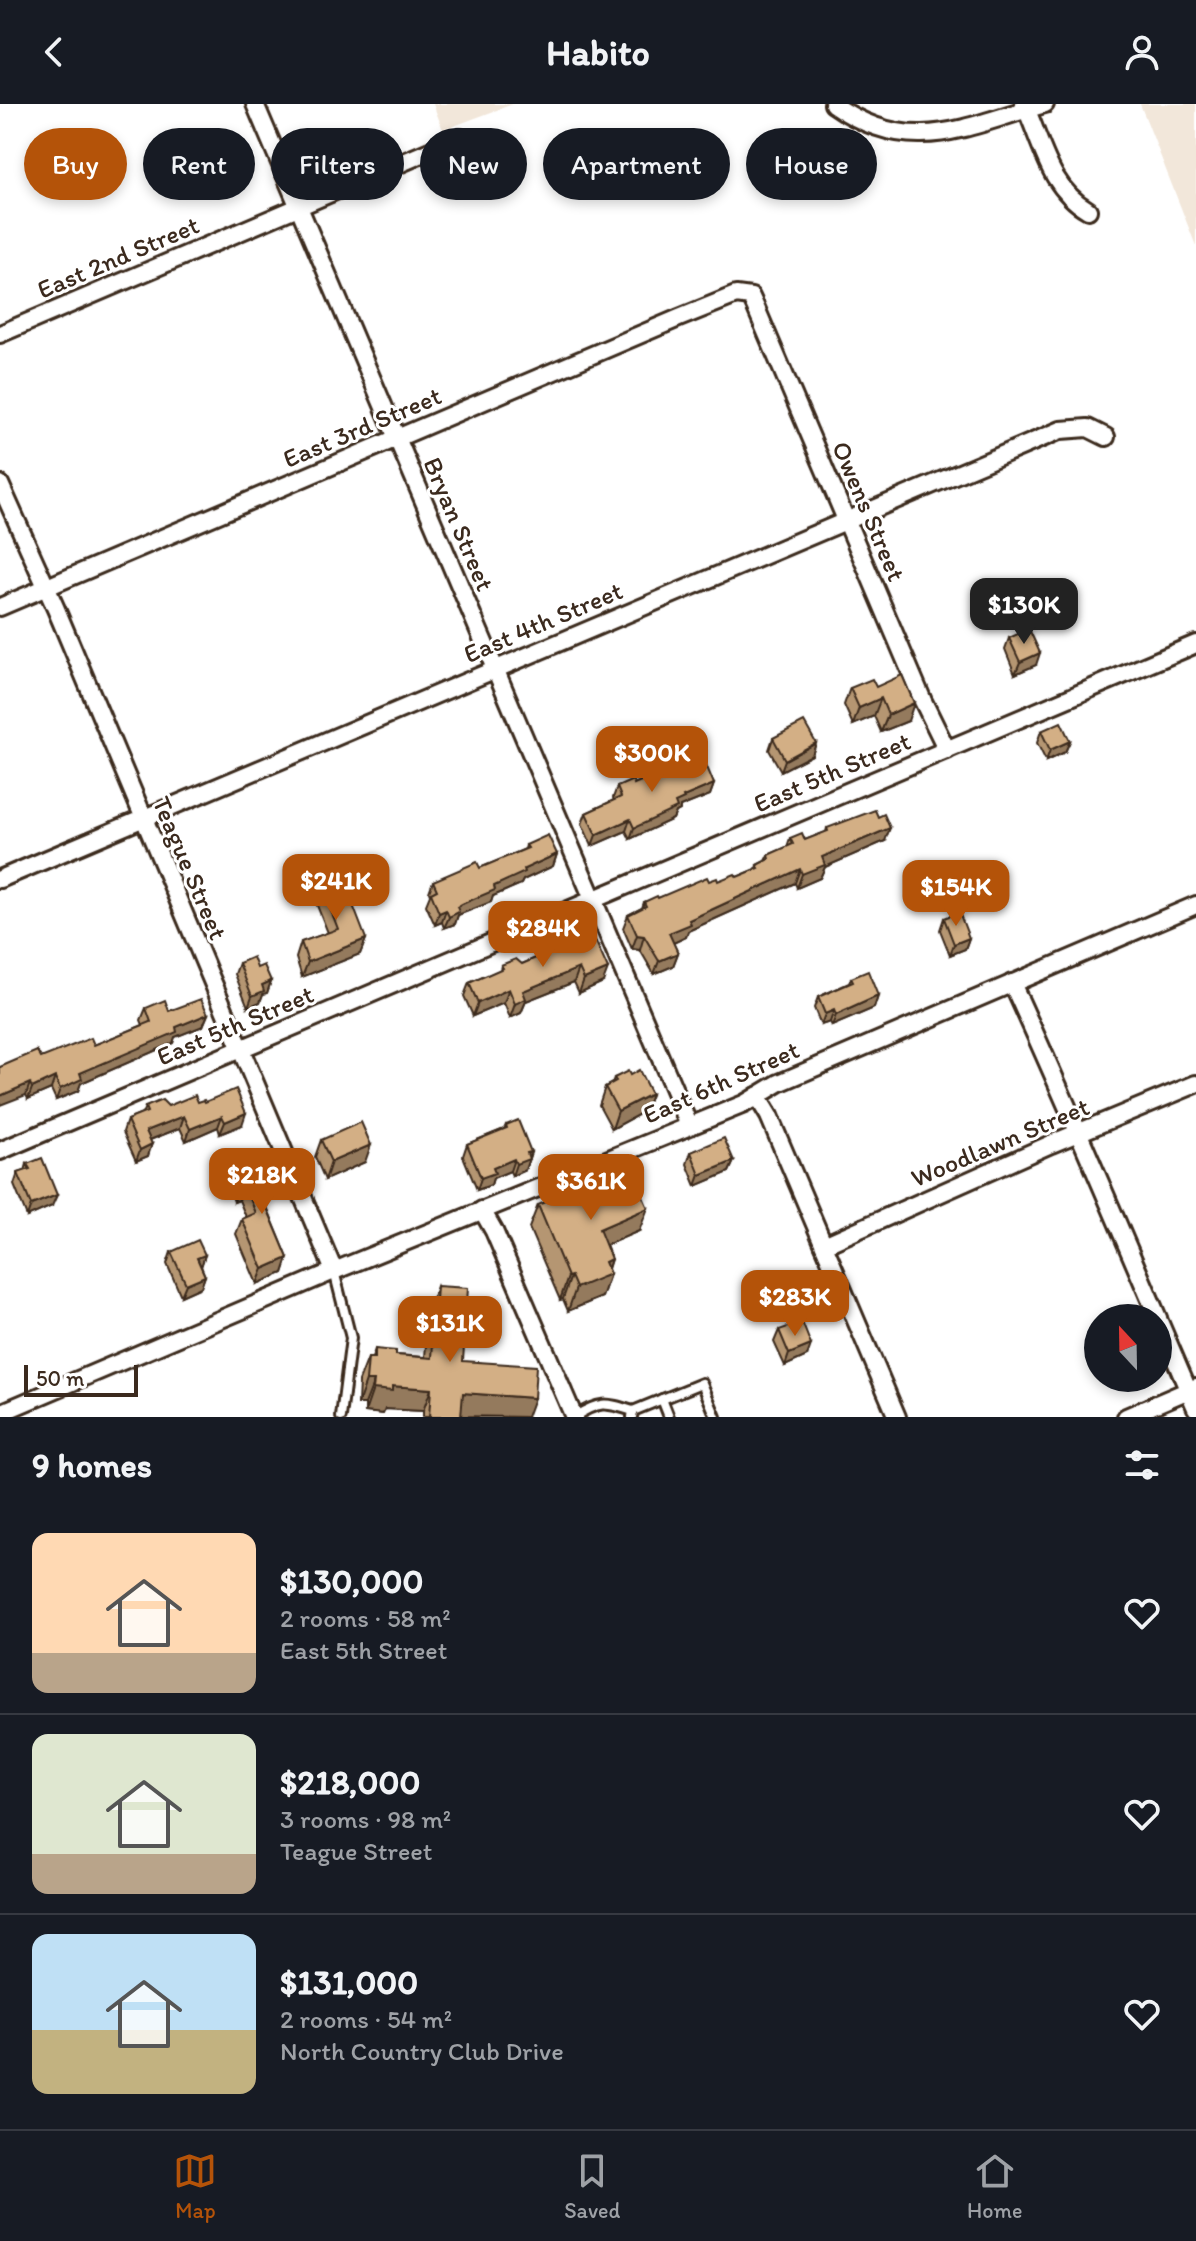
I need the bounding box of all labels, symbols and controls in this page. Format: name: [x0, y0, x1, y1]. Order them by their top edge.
icon: back: [32, 30, 76, 74]
icon: person: [1120, 30, 1164, 74]
text: Habito: [546, 31, 650, 74]
chip: Buy: [24, 128, 127, 200]
chip: Rent: [143, 128, 255, 200]
chip: Filters: [271, 128, 404, 200]
chip: New: [420, 128, 527, 200]
chip: Apartment: [543, 128, 730, 200]
chip: House: [746, 128, 877, 200]
street label: East 2nd Street: [32, 208, 204, 305]
street label: East 3rd Street: [278, 379, 446, 475]
street label: Owens Street: [825, 436, 913, 586]
street label: Bryan Street: [416, 452, 502, 596]
street label: East 4th Street: [459, 574, 627, 670]
pin: $130K: [968, 578, 1080, 646]
text: $130K: [988, 588, 1060, 620]
street label: East 5th Street: [749, 724, 916, 819]
pin: $300K: [596, 726, 708, 794]
text: $300K: [614, 736, 690, 768]
street label: Teague Street: [145, 792, 235, 945]
pin: $241K: [280, 854, 392, 922]
pin: $154K: [900, 860, 1012, 928]
text: $241K: [300, 864, 372, 896]
text: $154K: [920, 870, 992, 902]
pin: $284K: [487, 901, 599, 969]
text: $284K: [506, 911, 580, 943]
street label: East 5th Street: [152, 977, 319, 1072]
street label: East 6th Street: [638, 1033, 804, 1131]
street label: Woodlawn Street: [906, 1090, 1094, 1194]
pin: $218K: [206, 1148, 318, 1216]
pin: $361K: [535, 1154, 647, 1222]
text: $218K: [227, 1158, 297, 1190]
text: $361K: [556, 1164, 626, 1196]
pin: $283K: [739, 1270, 851, 1338]
text: $283K: [759, 1280, 831, 1312]
pin: $131K: [394, 1296, 506, 1364]
north arrow: [1084, 1304, 1172, 1392]
map controls: [1084, 1304, 1172, 1392]
text: $131K: [416, 1306, 484, 1338]
scale bar: [24, 1361, 138, 1397]
text: 50 m: [36, 1365, 85, 1392]
icon: filters: [1120, 1443, 1164, 1487]
text: 9 homes: [32, 1445, 152, 1486]
text: $130,000: [280, 1561, 423, 1602]
icon: home: [96, 1565, 192, 1661]
icon: heart: [1120, 1591, 1164, 1635]
text: 2 rooms · 58 m²: [280, 1602, 451, 1634]
text: East 5th Street: [280, 1634, 448, 1666]
text: $218,000: [280, 1762, 420, 1803]
icon: home: [96, 1766, 192, 1862]
icon: heart: [1120, 1792, 1164, 1836]
text: 3 rooms · 98 m²: [280, 1803, 451, 1835]
text: Teague Street: [280, 1835, 433, 1867]
text: $131,000: [280, 1962, 418, 2003]
icon: home: [96, 1966, 192, 2062]
icon: heart: [1120, 1992, 1164, 2036]
text: 2 rooms · 54 m²: [280, 2003, 452, 2035]
text: North Country Club Drive: [280, 2035, 564, 2067]
tab: Map: [173, 2149, 217, 2224]
tab: Saved: [564, 2149, 620, 2224]
tab: Home: [967, 2149, 1023, 2224]

